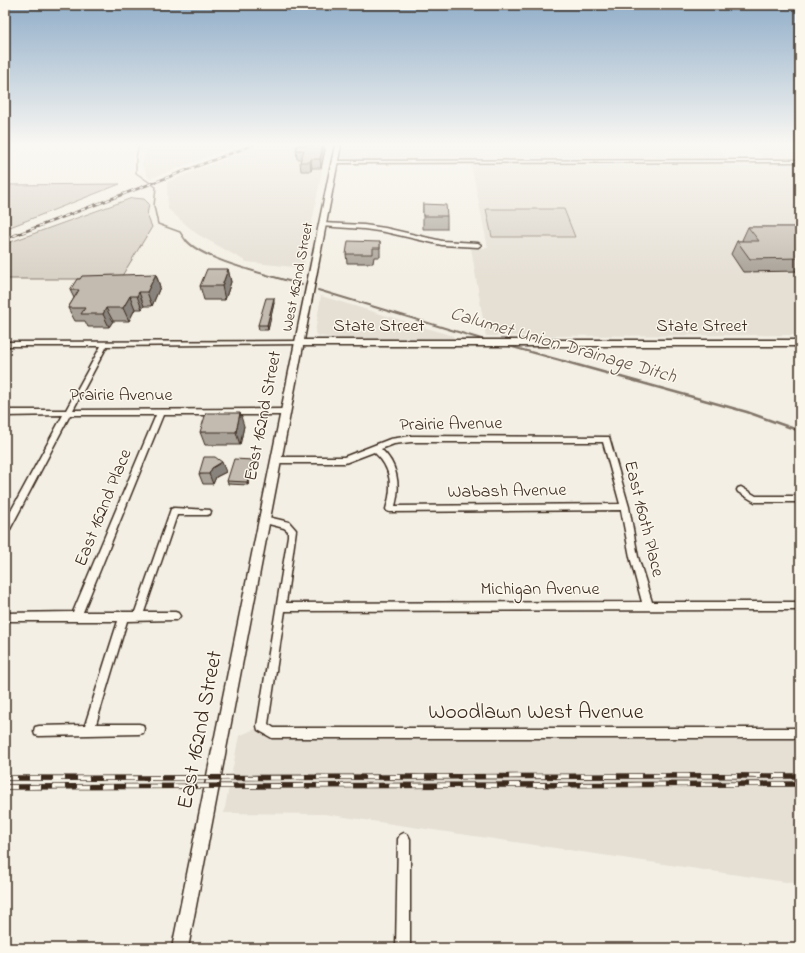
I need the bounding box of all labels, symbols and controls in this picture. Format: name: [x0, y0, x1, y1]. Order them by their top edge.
street label: West 162nd Street: [277, 220, 319, 334]
water label: Calumet Union Drainage Ditch: [447, 301, 680, 392]
street label: State Street: [333, 314, 425, 340]
street label: State Street: [656, 314, 748, 340]
street label: East 162nd Street: [239, 349, 289, 483]
street label: Prairie Avenue: [69, 383, 173, 409]
street label: Prairie Avenue: [399, 411, 504, 439]
street label: East 162nd Place: [69, 445, 140, 571]
street label: East 160th Place: [616, 458, 670, 581]
street label: Wabash Avenue: [447, 478, 568, 506]
street label: Michigan Avenue: [481, 577, 600, 604]
street label: East 162nd Street: [170, 647, 232, 812]
street label: Woodlawn West Avenue: [428, 697, 644, 729]

